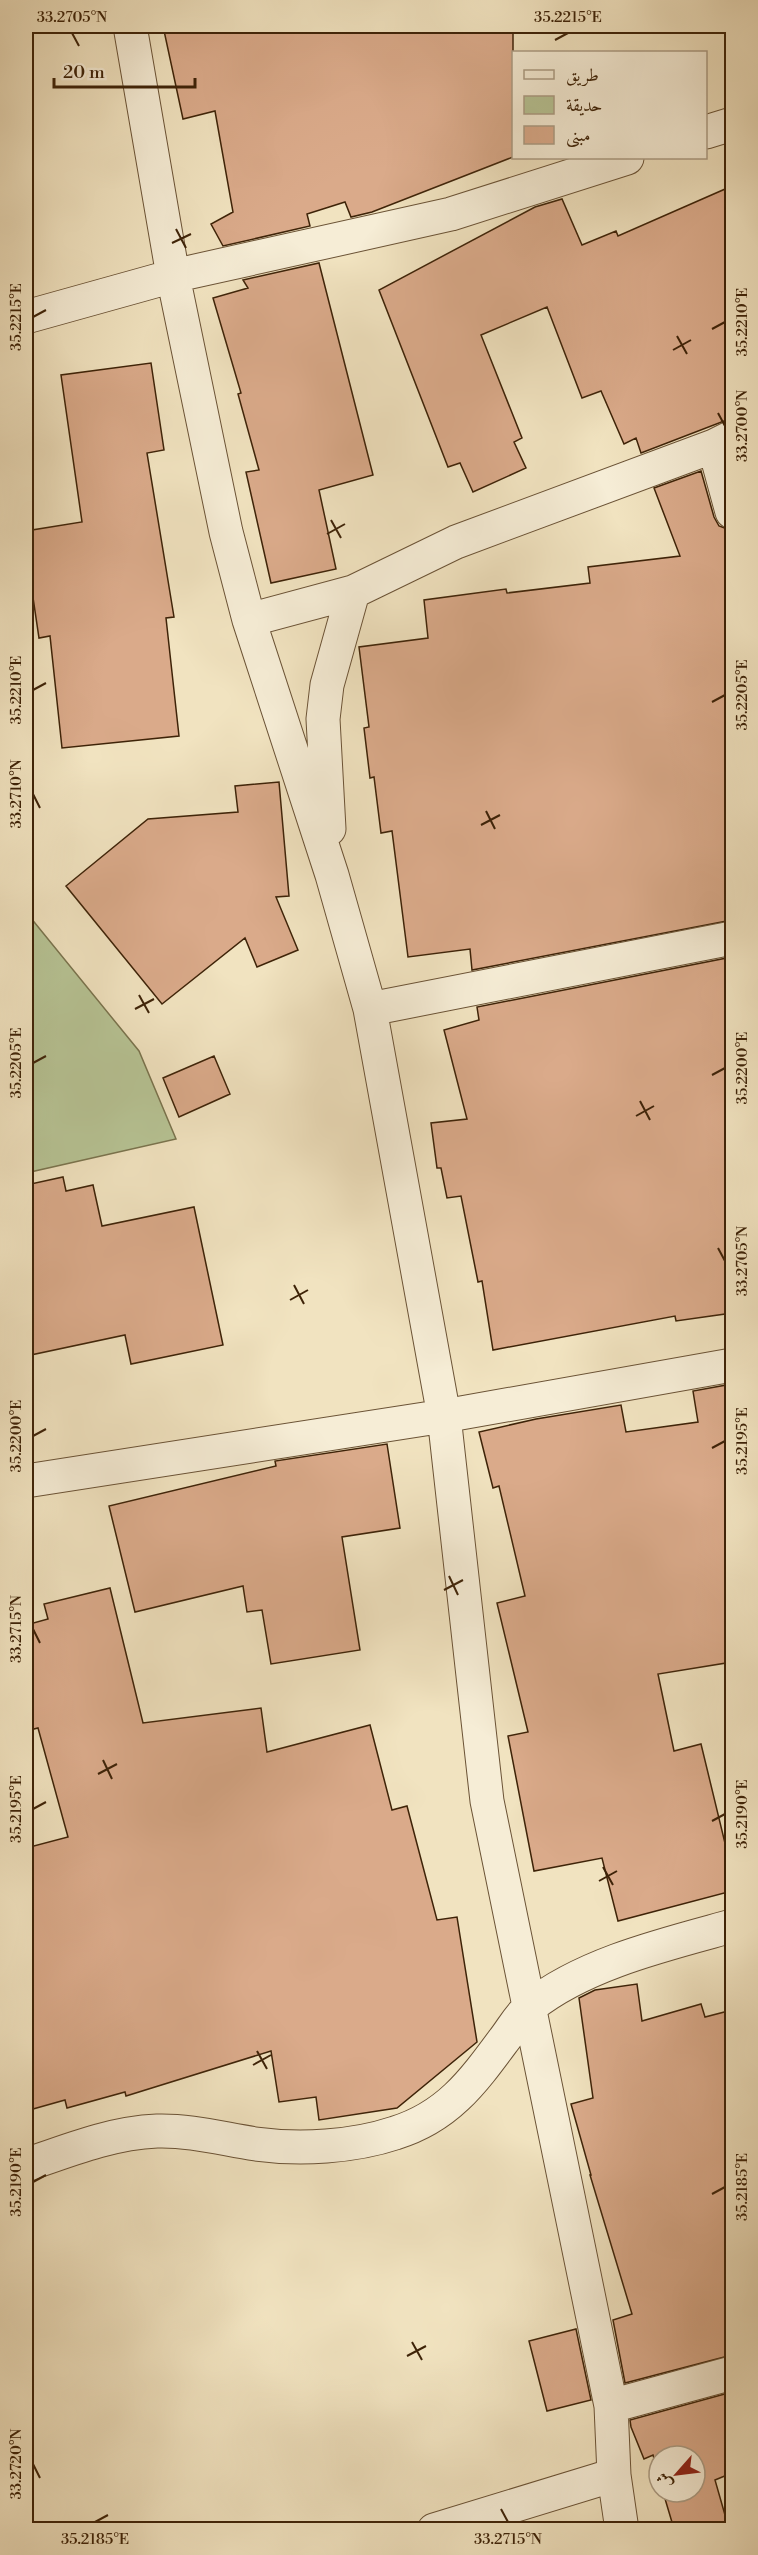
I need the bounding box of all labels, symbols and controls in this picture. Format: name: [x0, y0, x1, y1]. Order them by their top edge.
text: 33.2705°N: [37, 8, 107, 27]
text: 35.2215°E: [534, 8, 602, 27]
scale bar: [54, 51, 195, 89]
legend: [512, 51, 707, 159]
text: 20 m: [63, 61, 105, 84]
text: طريق: [566, 64, 599, 87]
text: حديقة: [566, 94, 602, 117]
text: مبنى: [566, 124, 591, 148]
text: 35.2215°E: [7, 283, 26, 351]
text: 35.2210°E: [733, 288, 752, 356]
text: 33.2700°N: [733, 390, 752, 462]
text: 35.2210°E: [7, 656, 26, 724]
text: 35.2205°E: [733, 659, 752, 731]
text: 33.2710°N: [7, 759, 26, 829]
text: 35.2205°E: [7, 1027, 26, 1099]
text: 35.2200°E: [733, 1032, 752, 1104]
text: 33.2705°N: [733, 1226, 752, 1296]
text: 35.2200°E: [7, 1400, 26, 1472]
text: 35.2195°E: [733, 1407, 752, 1475]
text: 33.2715°N: [7, 1595, 26, 1663]
text: 35.2195°E: [7, 1775, 26, 1843]
text: 35.2190°E: [733, 1779, 752, 1849]
text: 35.2190°E: [7, 2147, 26, 2217]
text: 35.2185°E: [733, 2153, 752, 2221]
text: 33.2720°N: [7, 2429, 26, 2499]
north arrow: [647, 2444, 707, 2504]
text: ش: [652, 2469, 677, 2492]
text: 35.2185°E: [61, 2530, 129, 2549]
text: 33.2715°N: [474, 2530, 542, 2549]

